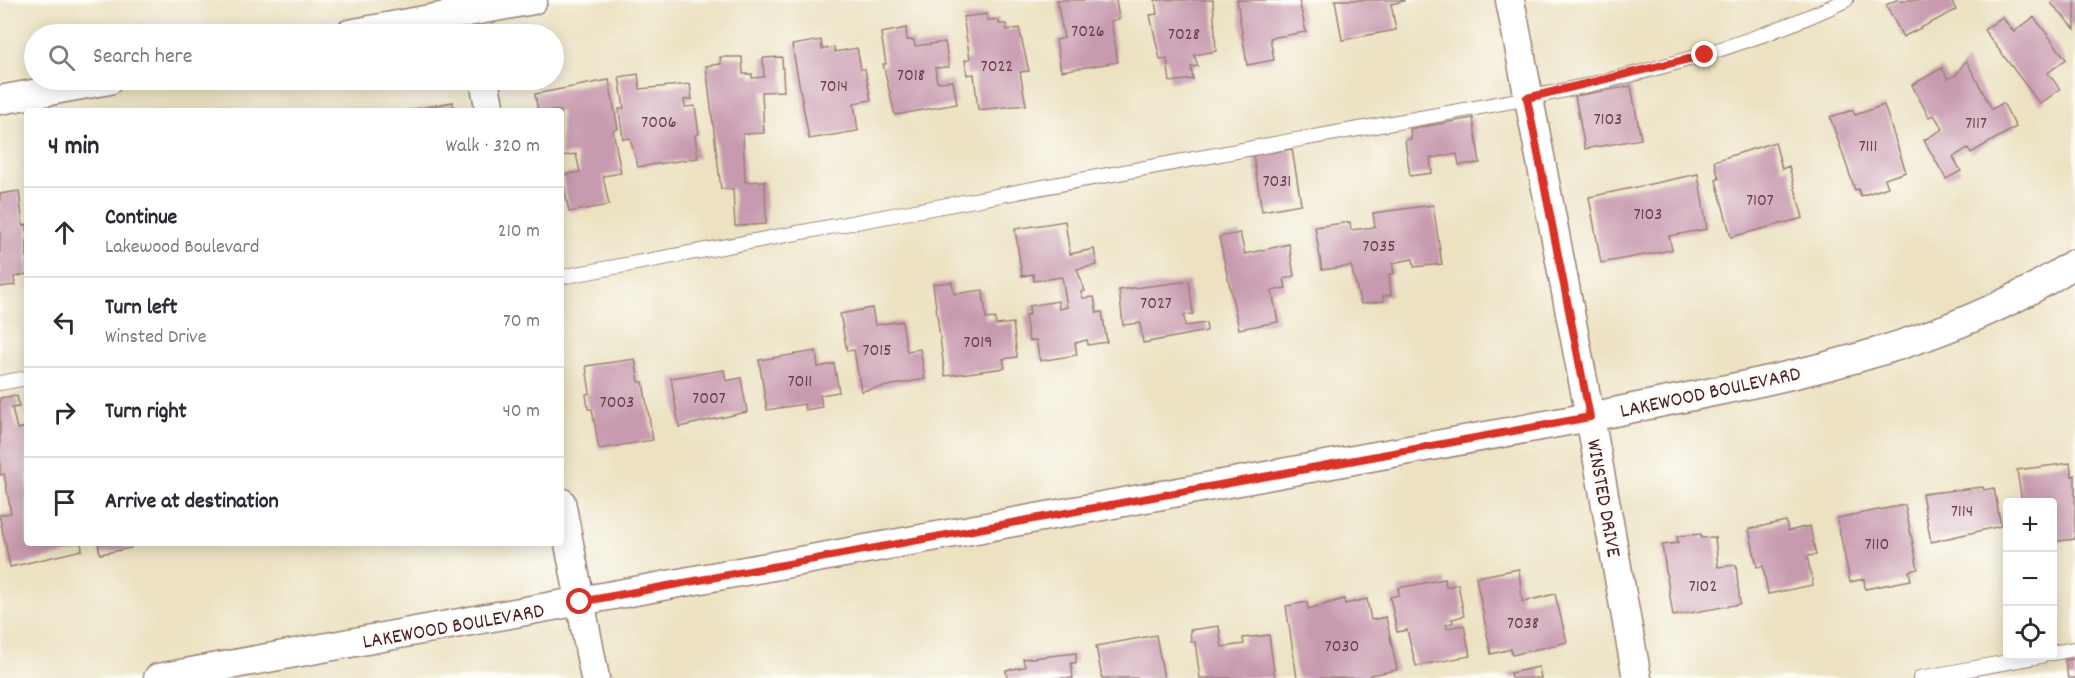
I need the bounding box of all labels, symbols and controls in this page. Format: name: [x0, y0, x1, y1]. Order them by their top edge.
house number: 7026: [1071, 20, 1105, 45]
house number: 7028: [1168, 23, 1200, 48]
search box: [24, 24, 564, 90]
icon: search: [45, 41, 78, 74]
route end: [1691, 41, 1717, 67]
text: Search here: [93, 42, 192, 73]
house number: 7022: [981, 55, 1013, 80]
house number: 7018: [897, 64, 925, 89]
house number: 7014: [820, 75, 848, 100]
house number: 7103: [1594, 108, 1622, 133]
house number: 7006: [641, 111, 677, 136]
house number: 7117: [1965, 112, 1987, 137]
text: 4 min: [48, 129, 99, 166]
text: Walk · 320 m: [446, 133, 540, 161]
house number: 7111: [1859, 135, 1877, 160]
house number: 7031: [1263, 170, 1291, 195]
house number: 7107: [1746, 189, 1774, 214]
text: Continue: [105, 203, 177, 234]
house number: 7103: [1634, 203, 1662, 228]
icon: ahead: [48, 216, 81, 249]
text: 210 m: [498, 218, 540, 246]
text: Lakewood Boulevard: [105, 234, 259, 262]
house number: 7035: [1362, 235, 1396, 260]
house number: 7027: [1140, 292, 1172, 317]
text: Turn left: [105, 293, 177, 324]
icon: left: [48, 306, 81, 339]
text: 70 m: [503, 308, 540, 336]
text: Winsted Drive: [105, 324, 206, 352]
house number: 7019: [964, 331, 992, 356]
house number: 7015: [863, 339, 891, 364]
street label: LAKEWOOD BOULEVARD: [1618, 360, 1804, 428]
house number: 7011: [788, 370, 812, 395]
house number: 7007: [692, 387, 726, 412]
house number: 7003: [600, 391, 634, 416]
icon: right: [48, 396, 81, 429]
text: Turn right: [105, 397, 187, 428]
text: 40 m: [502, 398, 540, 426]
street label: WINSTED DRIVE: [1577, 437, 1627, 560]
icon: arrive: [48, 486, 81, 519]
text: Arrive at destination: [105, 487, 279, 518]
map controls: [2003, 498, 2057, 660]
button: +: [2003, 498, 2057, 552]
house number: 7114: [1951, 500, 1973, 525]
house number: 7110: [1865, 533, 1889, 558]
button: −: [2003, 552, 2057, 606]
house number: 7102: [1689, 575, 1717, 600]
route start: [566, 588, 592, 614]
street label: LAKEWOOD BOULEVARD: [360, 597, 547, 659]
button: locate: [2003, 606, 2057, 660]
house number: 7038: [1507, 612, 1539, 637]
house number: 7030: [1325, 635, 1359, 660]

